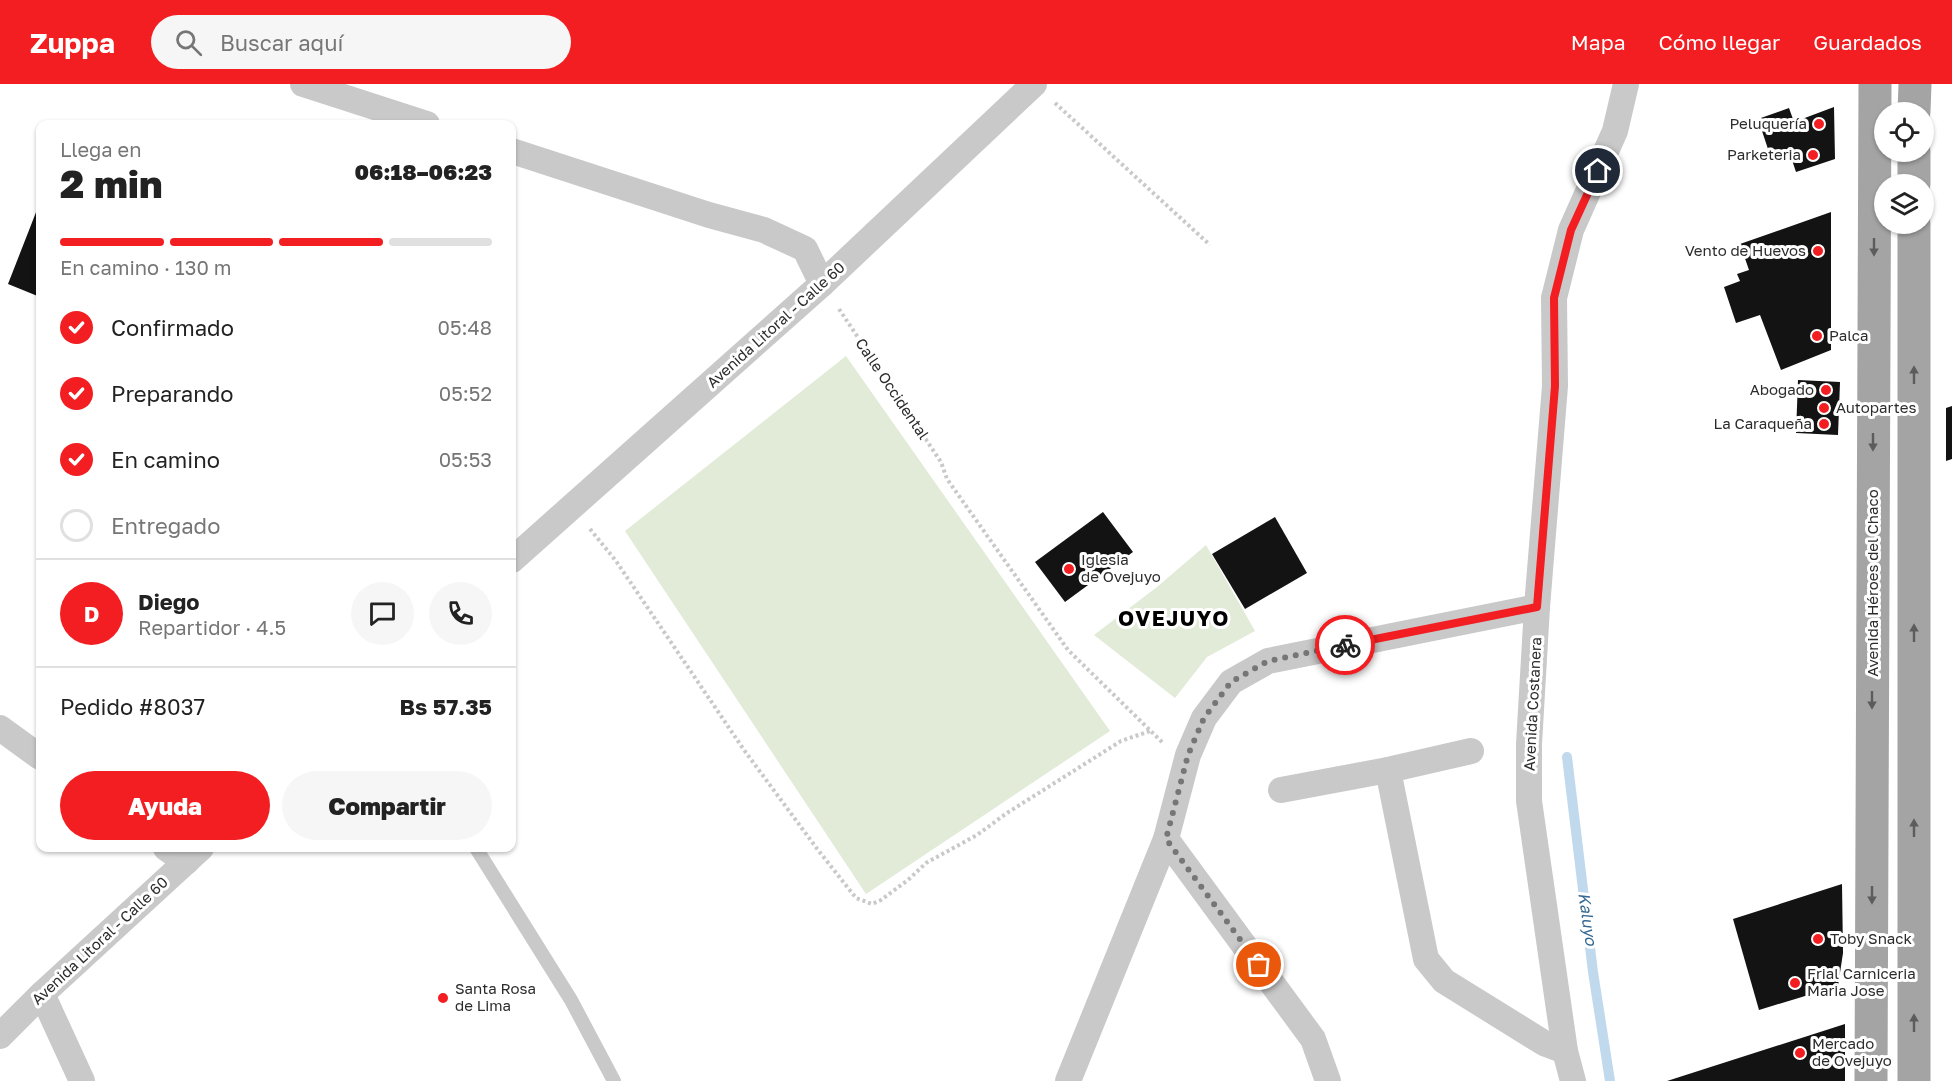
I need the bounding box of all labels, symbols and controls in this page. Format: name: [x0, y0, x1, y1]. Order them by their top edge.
search box: [151, 15, 571, 69]
text: Zuppa: [30, 26, 115, 59]
icon: search: [172, 26, 205, 59]
text: Buscar aquí: [220, 29, 343, 56]
text: Mapa: [1571, 29, 1626, 55]
text: Cómo llegar: [1659, 29, 1780, 55]
text: Guardados: [1813, 29, 1922, 55]
map controls: [1874, 102, 1934, 234]
button: locate: [1874, 102, 1934, 162]
place label: Peluquería: [1729, 114, 1807, 132]
marker: Peluquería: [1812, 117, 1826, 131]
text: Llega en: [60, 137, 142, 161]
pin: [1572, 145, 1623, 196]
place label: Parketeria: [1727, 145, 1801, 163]
marker: Parketeria: [1806, 148, 1820, 162]
icon: home: [1581, 154, 1614, 187]
text: 06:18–06:23: [355, 158, 492, 185]
text: 2 min: [60, 160, 163, 207]
button: layers: [1874, 174, 1934, 234]
one-way arrow: [1869, 238, 1879, 257]
place label: Vento de Huevos: [1685, 241, 1806, 259]
marker: Vento de Huevos: [1811, 244, 1825, 258]
text: En camino · 130 m: [60, 255, 232, 279]
street label: Avenida Litoral - Calle 60: [703, 258, 848, 391]
icon: check: [60, 311, 93, 344]
text: Confirmado: [111, 314, 234, 341]
text: 05:48: [438, 315, 492, 339]
place label: Palca: [1829, 326, 1868, 344]
marker: Palca: [1810, 329, 1824, 343]
street label: Calle Occidental: [852, 334, 933, 443]
one-way arrow: [1909, 365, 1919, 384]
icon: check: [60, 377, 93, 410]
text: Preparando: [111, 380, 234, 407]
place label: Abogado: [1750, 380, 1814, 398]
text: 05:52: [439, 381, 492, 405]
marker: Abogado: [1819, 383, 1833, 397]
place label: Autopartes: [1836, 398, 1916, 416]
marker: Autopartes: [1817, 401, 1831, 415]
place label: La Caraqueña: [1714, 414, 1812, 432]
marker: La Caraqueña: [1817, 417, 1831, 431]
one-way arrow: [1868, 433, 1878, 452]
icon: check: [60, 443, 93, 476]
text: En camino: [111, 446, 220, 473]
text: 05:53: [439, 447, 492, 471]
street label: Avenida Héroes del Chaco: [1863, 489, 1881, 677]
text: Entregado: [111, 512, 220, 539]
place label: Iglesia de Ovejuyo: [1081, 550, 1161, 585]
marker: Iglesia de Ovejuyo: [1062, 562, 1076, 576]
button: chat: [351, 582, 414, 645]
button: phone: [429, 582, 492, 645]
text: Diego: [138, 588, 199, 615]
text: D: [84, 600, 99, 627]
district label: OVEJUYO: [1118, 605, 1230, 631]
text: Repartidor · 4.5: [138, 615, 286, 639]
courier: [1315, 615, 1375, 675]
one-way arrow: [1909, 623, 1919, 642]
icon: bike: [1329, 629, 1362, 662]
street label: Avenida Costanera: [1519, 636, 1545, 772]
one-way arrow: [1868, 691, 1877, 710]
text: Pedido #8037: [60, 693, 205, 720]
text: Bs 57.35: [399, 693, 492, 720]
button: Ayuda: [60, 771, 270, 840]
button: Compartir: [282, 771, 492, 840]
one-way arrow: [1909, 818, 1919, 837]
street label: Avenida Litoral - Calle 60: [28, 873, 171, 1008]
one-way arrow: [1867, 886, 1877, 905]
water label: Kaluyo: [1574, 891, 1602, 948]
place label: Toby Snack: [1830, 929, 1913, 947]
marker: Toby Snack: [1811, 932, 1825, 946]
pin: [1233, 939, 1284, 990]
icon: bag: [1242, 948, 1275, 981]
place label: Frial Carniceria Maria Jose: [1807, 964, 1916, 999]
marker: Frial Carniceria Maria Jose: [1788, 976, 1802, 990]
place label: Santa Rosa de Lima: [455, 979, 536, 1014]
marker: Santa Rosa de Lima: [436, 991, 450, 1005]
one-way arrow: [1909, 1013, 1919, 1032]
place label: Mercado de Ovejuyo: [1812, 1034, 1892, 1069]
marker: Mercado de Ovejuyo: [1793, 1046, 1807, 1060]

